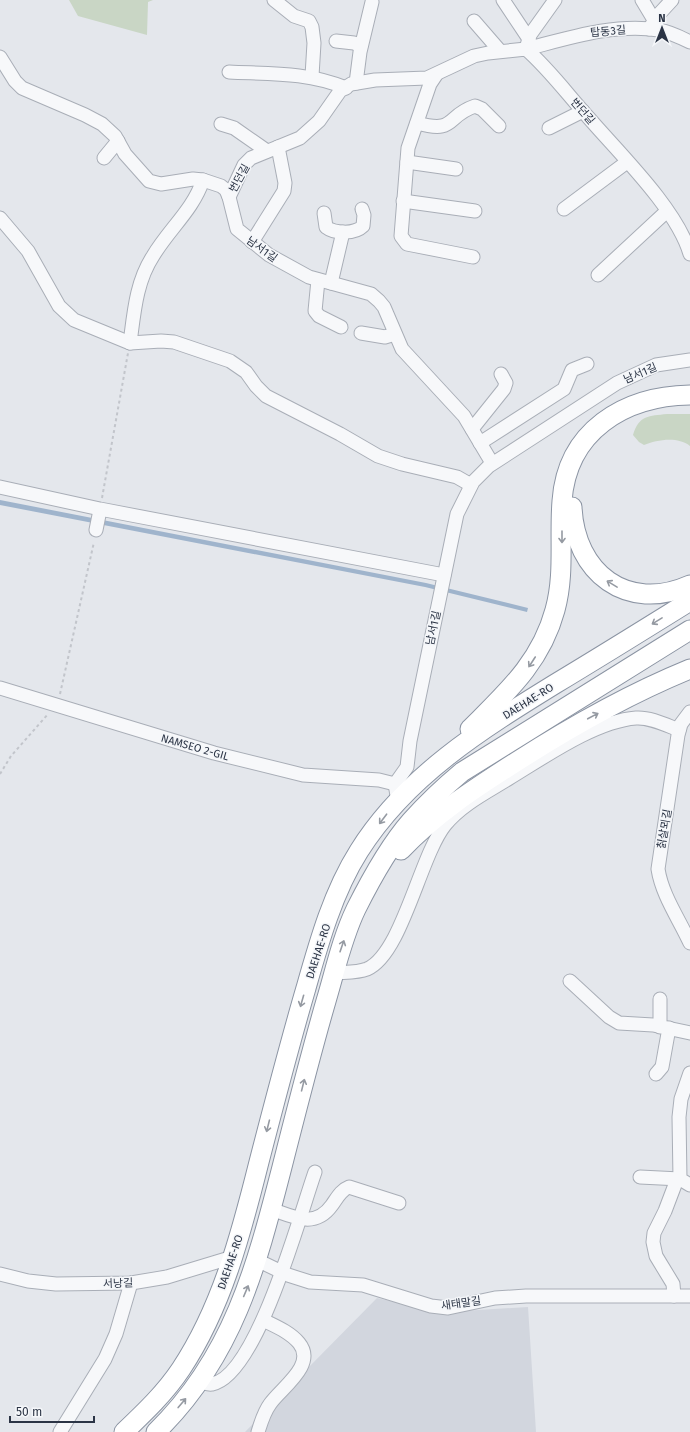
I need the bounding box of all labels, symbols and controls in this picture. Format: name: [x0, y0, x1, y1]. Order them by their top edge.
north arrow: [642, 8, 682, 48]
text: N: [658, 12, 666, 25]
street label: 탑동3길: [590, 23, 626, 40]
street label: 번던길: [568, 96, 597, 127]
street label: 번던길: [226, 162, 252, 195]
street label: 남서1길: [244, 234, 280, 265]
street label: 남서1길: [621, 361, 659, 386]
one-way arrow: [558, 530, 566, 543]
one-way arrow: [606, 580, 618, 588]
street label: 남서1길: [423, 610, 443, 647]
one-way arrow: [651, 618, 663, 626]
one-way arrow: [528, 656, 536, 667]
street label: DAEHAE-RO: [501, 681, 556, 722]
one-way arrow: [587, 711, 599, 719]
street label: NAMSEO 2-GIL: [159, 732, 231, 764]
street label: 칡살뫼길: [655, 808, 674, 850]
one-way arrow: [378, 814, 387, 825]
street label: DAEHAE-RO: [303, 922, 333, 980]
one-way arrow: [339, 941, 347, 953]
one-way arrow: [298, 994, 305, 1007]
one-way arrow: [300, 1079, 307, 1092]
one-way arrow: [264, 1119, 272, 1132]
street label: DAEHAE-RO: [215, 1233, 246, 1291]
street label: 서낭길: [103, 1276, 133, 1291]
one-way arrow: [243, 1286, 251, 1298]
street label: 새태말길: [440, 1294, 482, 1313]
scale bar: [10, 1398, 94, 1424]
one-way arrow: [178, 1398, 187, 1409]
text: 50 m: [16, 1405, 42, 1419]

